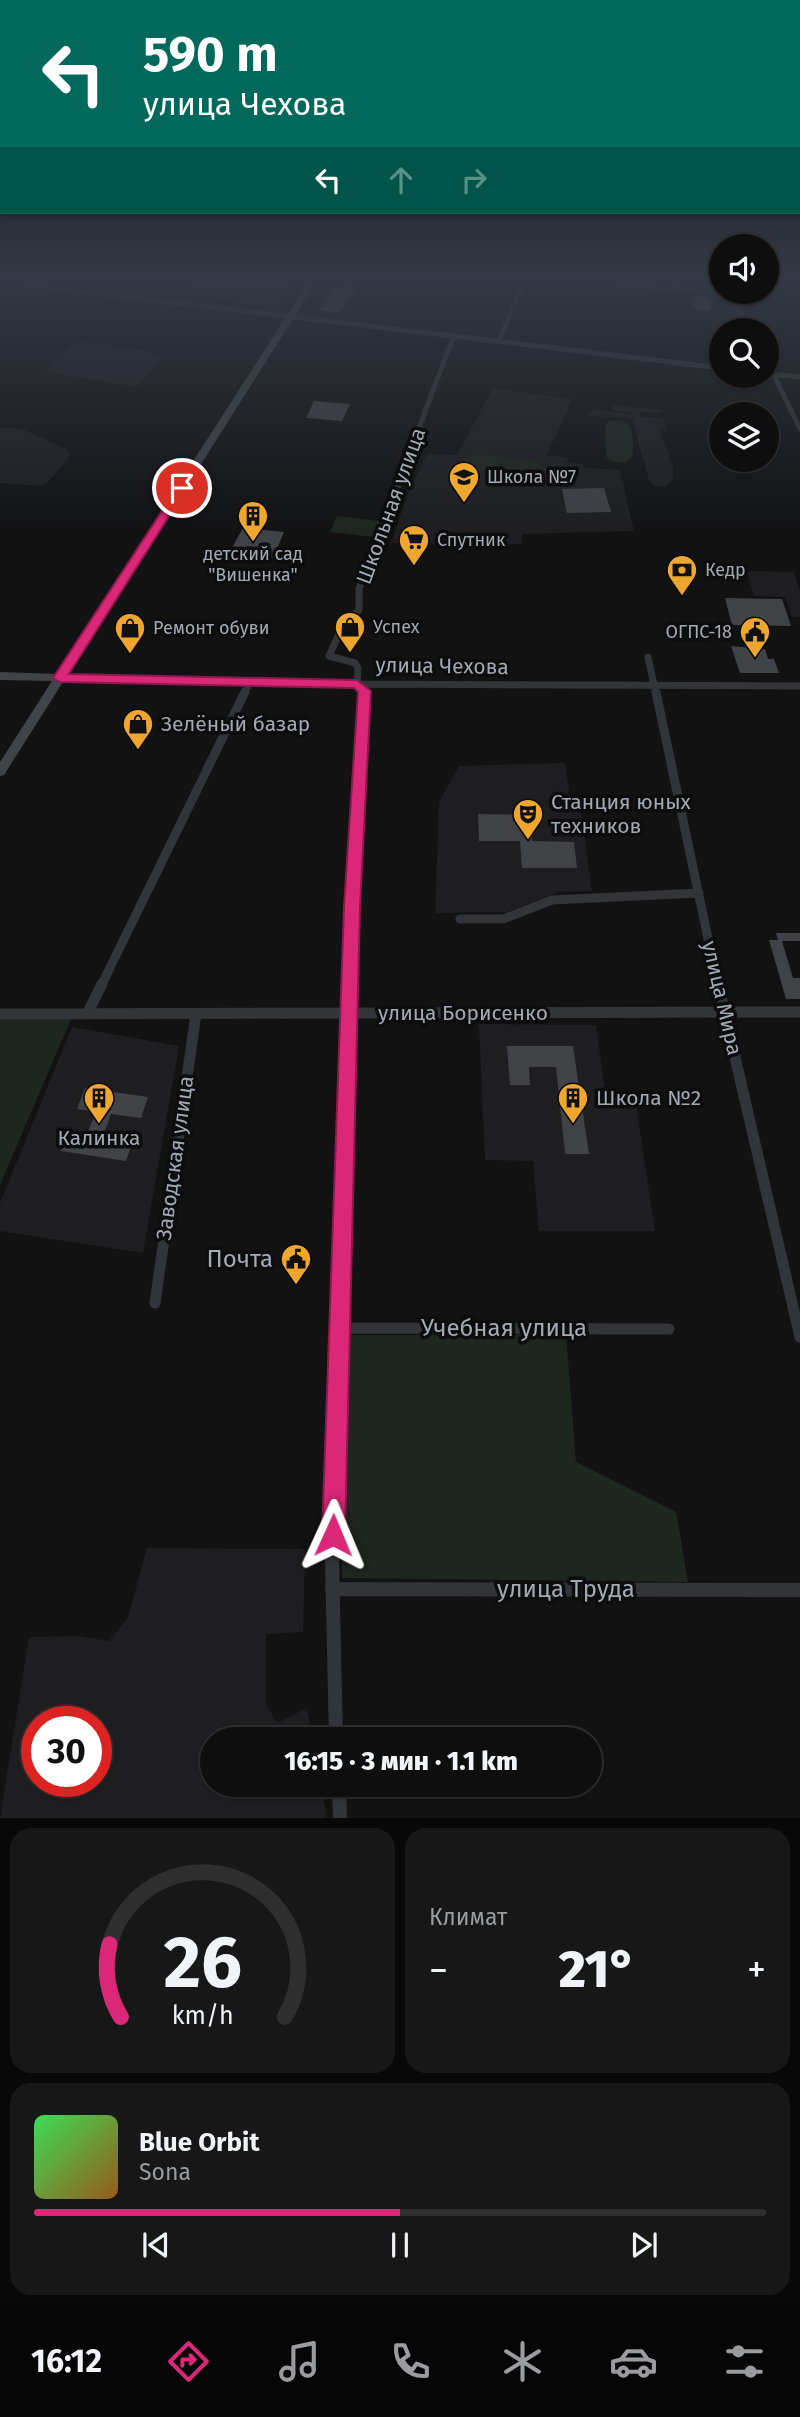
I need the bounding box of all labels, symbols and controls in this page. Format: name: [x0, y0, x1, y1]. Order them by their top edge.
text: 590 m: [143, 25, 278, 84]
icon: left: [28, 28, 119, 119]
text: улица Чехова: [143, 85, 346, 123]
icon: left: [309, 161, 347, 199]
icon: ahead: [382, 161, 420, 199]
icon: right: [455, 161, 493, 199]
map controls: [709, 234, 779, 472]
button: sound: [709, 234, 779, 304]
button: search: [709, 318, 779, 388]
button: layers: [709, 402, 779, 472]
street label: Школьная улица: [351, 424, 431, 588]
pin: [152, 458, 212, 518]
school or university icon: Школа №7: [447, 460, 481, 504]
place label: Школа №7: [487, 466, 576, 488]
icon: arrive: [163, 469, 201, 507]
building icon: детский сад "Вишенка": [236, 499, 270, 543]
supermarket icon: Спутник: [397, 523, 431, 567]
place label: Спутник: [437, 529, 506, 551]
place label: детский сад "Вишенка": [203, 543, 303, 586]
bank icon: Кедр: [665, 553, 699, 597]
place label: Кедр: [705, 559, 746, 581]
shop icon: Успех: [333, 610, 367, 654]
shop icon: Ремонт обуви: [113, 611, 147, 655]
public building icon: ОГПС-18: [738, 615, 772, 659]
place label: Успех: [373, 616, 420, 638]
place label: Ремонт обуви: [153, 617, 270, 639]
place label: ОГПС-18: [666, 621, 732, 643]
street label: улица Чехова: [375, 652, 509, 680]
shop icon: Зелёный базар: [121, 707, 155, 751]
place label: Зелёный базар: [161, 711, 310, 737]
place label: Станция юных техников: [551, 789, 692, 839]
theatre icon: Станция юных техников: [511, 797, 545, 841]
street label: улица Мира: [696, 938, 748, 1058]
street label: улица Борисенко: [378, 1000, 548, 1026]
street label: Заводская улица: [151, 1074, 199, 1242]
building icon: Калинка: [82, 1081, 116, 1125]
building icon: Школа №2: [556, 1081, 590, 1125]
place label: Школа №2: [596, 1085, 701, 1111]
place label: Калинка: [58, 1125, 140, 1151]
public building icon: Почта: [279, 1242, 313, 1286]
place label: Почта: [207, 1245, 273, 1273]
street label: Учебная улица: [421, 1314, 587, 1342]
position arrow: [296, 1498, 370, 1572]
street label: улица Труда: [497, 1575, 635, 1603]
speed limit sign: 30: [21, 1706, 112, 1797]
text: 16:15 · 3 мин · 1.1 km: [284, 1746, 518, 1777]
text: Климат: [429, 1903, 507, 1931]
text: 26: [163, 1919, 242, 2006]
text: 21°: [559, 1938, 636, 2001]
text: −: [429, 1947, 448, 1993]
text: +: [747, 1947, 766, 1993]
text: km/h: [172, 2000, 233, 2030]
text: Blue Orbit: [139, 2127, 259, 2158]
text: Sona: [139, 2158, 191, 2186]
icon: previous: [137, 2226, 175, 2264]
icon: pause: [381, 2226, 419, 2264]
icon: next: [625, 2226, 663, 2264]
icon: directions: [164, 2337, 213, 2386]
icon: music: [275, 2337, 324, 2386]
icon: phone: [386, 2337, 435, 2386]
icon: climate: [498, 2337, 547, 2386]
icon: car: [609, 2337, 658, 2386]
icon: filters: [720, 2337, 769, 2386]
text: 16:12: [31, 2342, 102, 2380]

